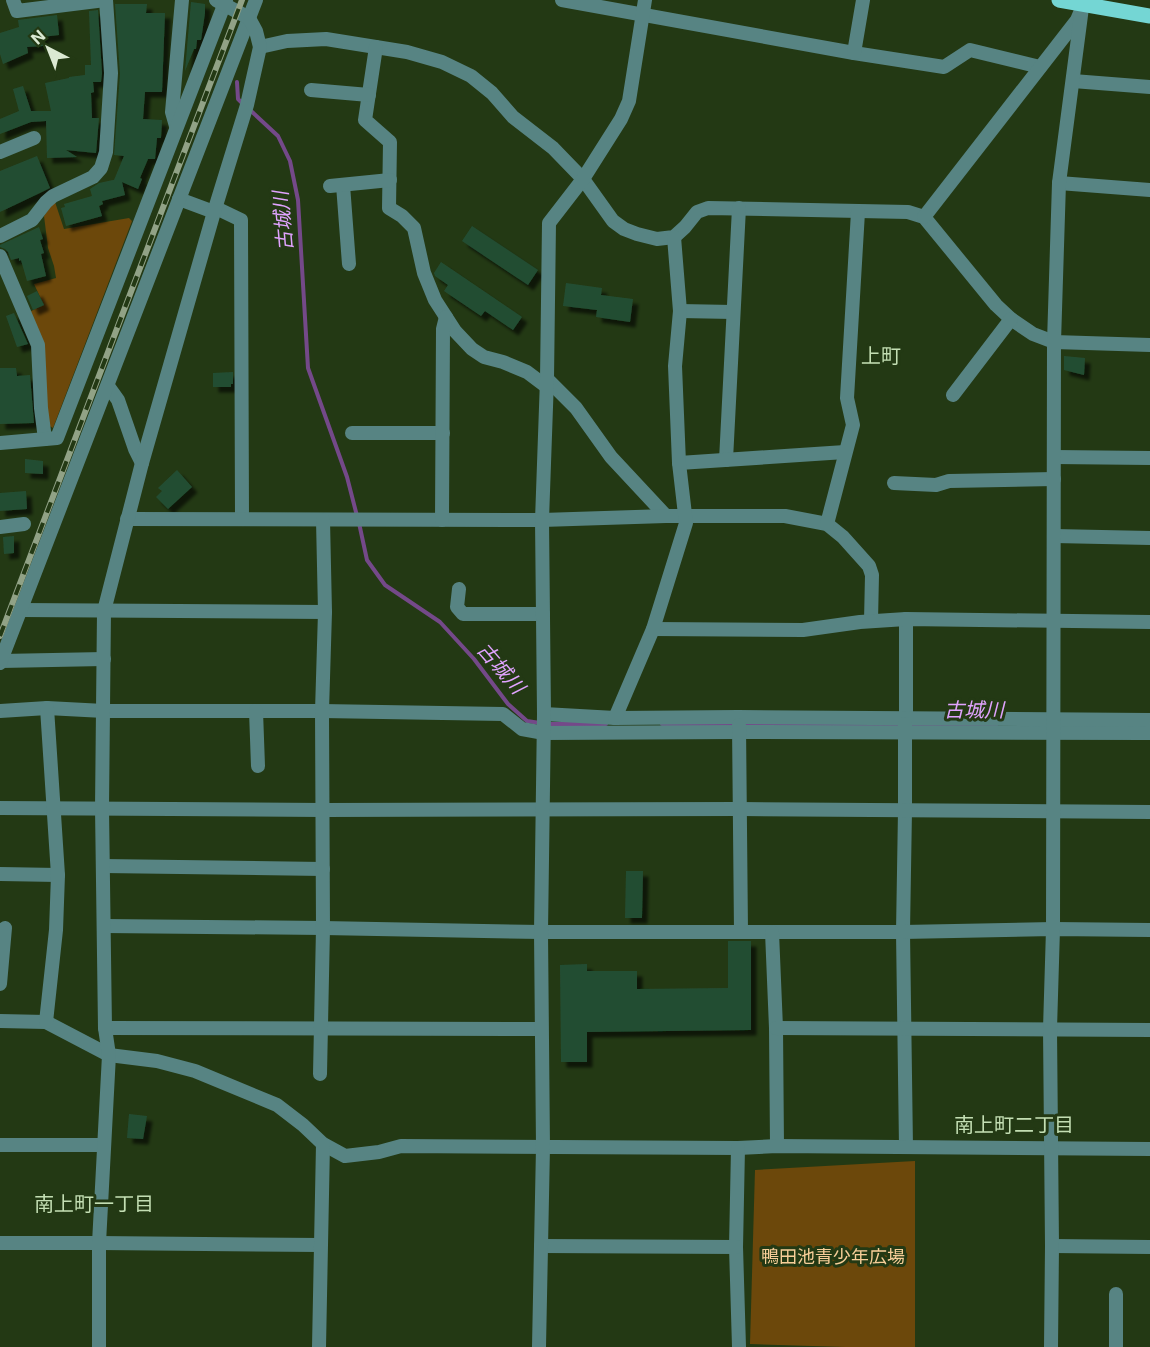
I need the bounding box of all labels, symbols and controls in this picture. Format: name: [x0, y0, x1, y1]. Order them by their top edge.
north arrow: [18, 18, 78, 78]
text: N: [27, 25, 49, 48]
water label: 古城川: [268, 188, 298, 252]
district label: 上町: [861, 344, 901, 368]
water label: 古城川: [472, 637, 531, 700]
water label: 古城川: [944, 698, 1006, 722]
district label: 南上町二丁目: [954, 1113, 1074, 1137]
district label: 南上町一丁目: [34, 1192, 154, 1216]
park label: 鴨田池青少年広場: [761, 1246, 905, 1267]

